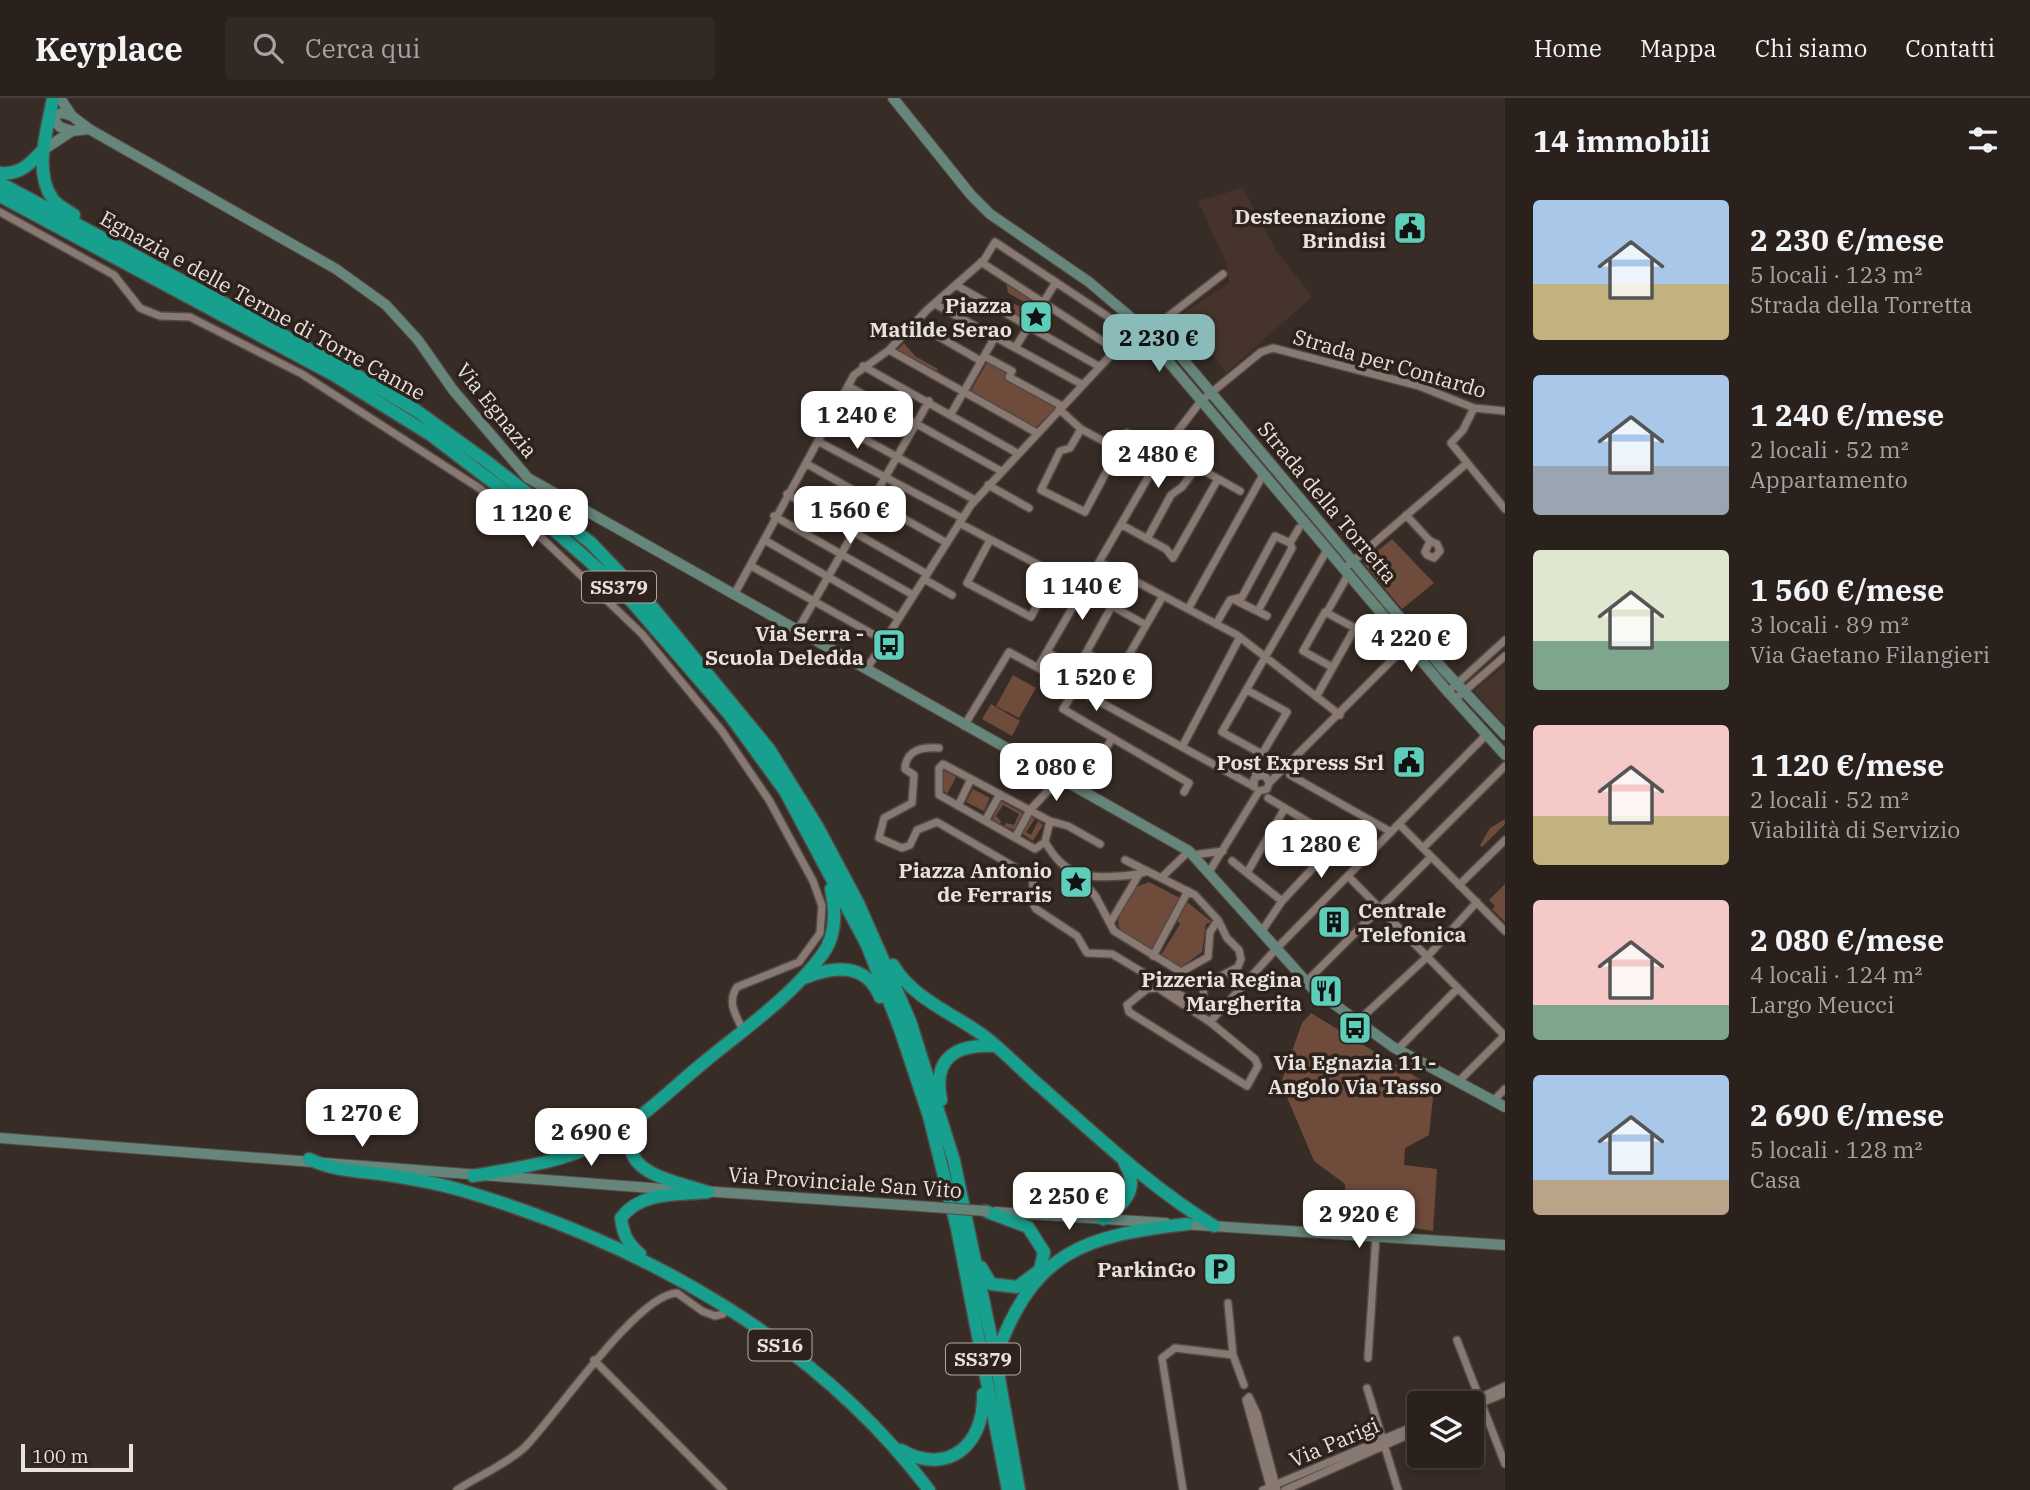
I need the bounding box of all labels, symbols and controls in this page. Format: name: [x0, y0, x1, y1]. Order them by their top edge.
search box: [225, 17, 715, 80]
text: Keyplace: [35, 27, 183, 70]
icon: search: [249, 29, 287, 67]
text: Cerca qui: [305, 31, 420, 65]
text: Home: [1534, 32, 1602, 64]
text: Mappa: [1640, 32, 1717, 64]
text: Chi siamo: [1755, 32, 1867, 64]
text: Contatti: [1905, 32, 1995, 64]
text: 14 immobili: [1533, 121, 1710, 160]
icon: filters: [1964, 121, 2002, 159]
place label: Desteenazione Brindisi: [1234, 202, 1386, 254]
street label: Egnazia e delle Terme di Torre Canne: [95, 204, 431, 406]
public building icon: Desteenazione Brindisi: [1391, 209, 1429, 247]
text: 2 230 €/mese: [1750, 220, 1944, 259]
icon: home: [1589, 228, 1673, 312]
text: 5 locali · 123 m²: [1750, 259, 1922, 289]
text: Strada della Torretta: [1750, 289, 1972, 319]
place label: Piazza Matilde Serao: [870, 291, 1012, 343]
place icon: Piazza Matilde Serao: [1017, 298, 1055, 336]
pin: 2 230 €: [1094, 314, 1224, 374]
text: 2 230 €: [1119, 322, 1199, 352]
street label: Strada per Contardo: [1290, 322, 1490, 404]
street label: Via Egnazia: [450, 357, 544, 463]
pin: 1 240 €: [792, 392, 922, 451]
text: 1 240 €/mese: [1750, 395, 1944, 434]
text: 1 240 €: [817, 399, 897, 429]
icon: home: [1589, 403, 1673, 487]
street label: Strada della Torretta: [1252, 415, 1404, 589]
pin: 2 480 €: [1093, 430, 1223, 490]
text: 2 locali · 52 m²: [1750, 434, 1909, 464]
text: 2 480 €: [1118, 438, 1198, 468]
text: Appartamento: [1750, 464, 1908, 494]
pin: 1 560 €: [785, 486, 915, 546]
pin: 1 120 €: [467, 490, 597, 549]
text: 1 560 €: [810, 494, 890, 524]
text: 1 120 €: [492, 497, 572, 527]
pin: 1 140 €: [1017, 562, 1147, 622]
text: 1 140 €: [1042, 570, 1122, 600]
text: 1 560 €/mese: [1750, 570, 1944, 609]
road number: SS379: [582, 572, 656, 602]
icon: home: [1589, 578, 1673, 662]
text: 3 locali · 89 m²: [1750, 609, 1909, 639]
pin: 4 220 €: [1346, 614, 1476, 674]
place label: Via Serra - Scuola Deledda: [705, 619, 864, 671]
text: 4 220 €: [1371, 622, 1451, 652]
bus stop icon: Via Serra - Scuola Deledda: [870, 626, 908, 664]
text: Via Gaetano Filangieri: [1750, 639, 1990, 669]
pin: 1 520 €: [1031, 654, 1161, 713]
text: 1 520 €: [1056, 661, 1136, 691]
public building icon: Post Express Srl: [1390, 743, 1428, 781]
pin: 2 080 €: [991, 744, 1121, 803]
text: 1 120 €/mese: [1750, 745, 1944, 784]
place label: Post Express Srl: [1217, 748, 1384, 776]
text: 2 080 €: [1016, 751, 1096, 781]
icon: home: [1589, 753, 1673, 837]
text: 2 locali · 52 m²: [1750, 784, 1909, 814]
text: Viabilità di Servizio: [1750, 814, 1960, 844]
pin: 1 280 €: [1256, 820, 1386, 880]
text: 1 280 €: [1281, 828, 1361, 858]
place label: Piazza Antonio de Ferraris: [898, 856, 1052, 908]
place icon: Piazza Antonio de Ferraris: [1057, 863, 1095, 901]
place label: Centrale Telefonica: [1358, 896, 1466, 948]
building icon: Centrale Telefonica: [1315, 903, 1353, 941]
text: 2 080 €/mese: [1750, 920, 1944, 959]
icon: home: [1589, 928, 1673, 1012]
text: 4 locali · 124 m²: [1750, 959, 1922, 989]
place label: Pizzeria Regina Margherita: [1141, 965, 1302, 1017]
restaurant icon: Pizzeria Regina Margherita: [1307, 972, 1345, 1010]
text: Largo Meucci: [1750, 989, 1894, 1019]
bus stop icon: Via Egnazia 11 - Angolo Via Tasso: [1336, 1009, 1374, 1047]
place label: Via Egnazia 11 - Angolo Via Tasso: [1268, 1048, 1442, 1100]
pin: 1 270 €: [297, 1090, 427, 1149]
text: 2 690 €/mese: [1750, 1095, 1944, 1134]
text: 1 270 €: [322, 1097, 402, 1127]
icon: home: [1589, 1103, 1673, 1187]
pin: 2 690 €: [526, 1108, 656, 1168]
text: 2 690 €: [551, 1116, 631, 1146]
text: 5 locali · 128 m²: [1750, 1134, 1922, 1164]
street label: Via Provinciale San Vito: [727, 1160, 963, 1204]
text: Casa: [1750, 1164, 1801, 1194]
pin: 2 250 €: [1004, 1172, 1134, 1232]
text: 2 250 €: [1029, 1180, 1109, 1210]
pin: 2 920 €: [1294, 1190, 1424, 1250]
text: 2 920 €: [1319, 1198, 1399, 1228]
parking icon: ParkinGo: [1201, 1250, 1239, 1288]
place label: ParkinGo: [1097, 1255, 1196, 1283]
road number: SS16: [748, 1330, 812, 1360]
road number: SS379: [946, 1344, 1020, 1374]
map controls: [1407, 1391, 1484, 1468]
button: layers: [1407, 1391, 1484, 1468]
street label: Via Parigi: [1285, 1411, 1383, 1473]
scale bar: [21, 1441, 133, 1473]
text: 100 m: [32, 1444, 89, 1468]

